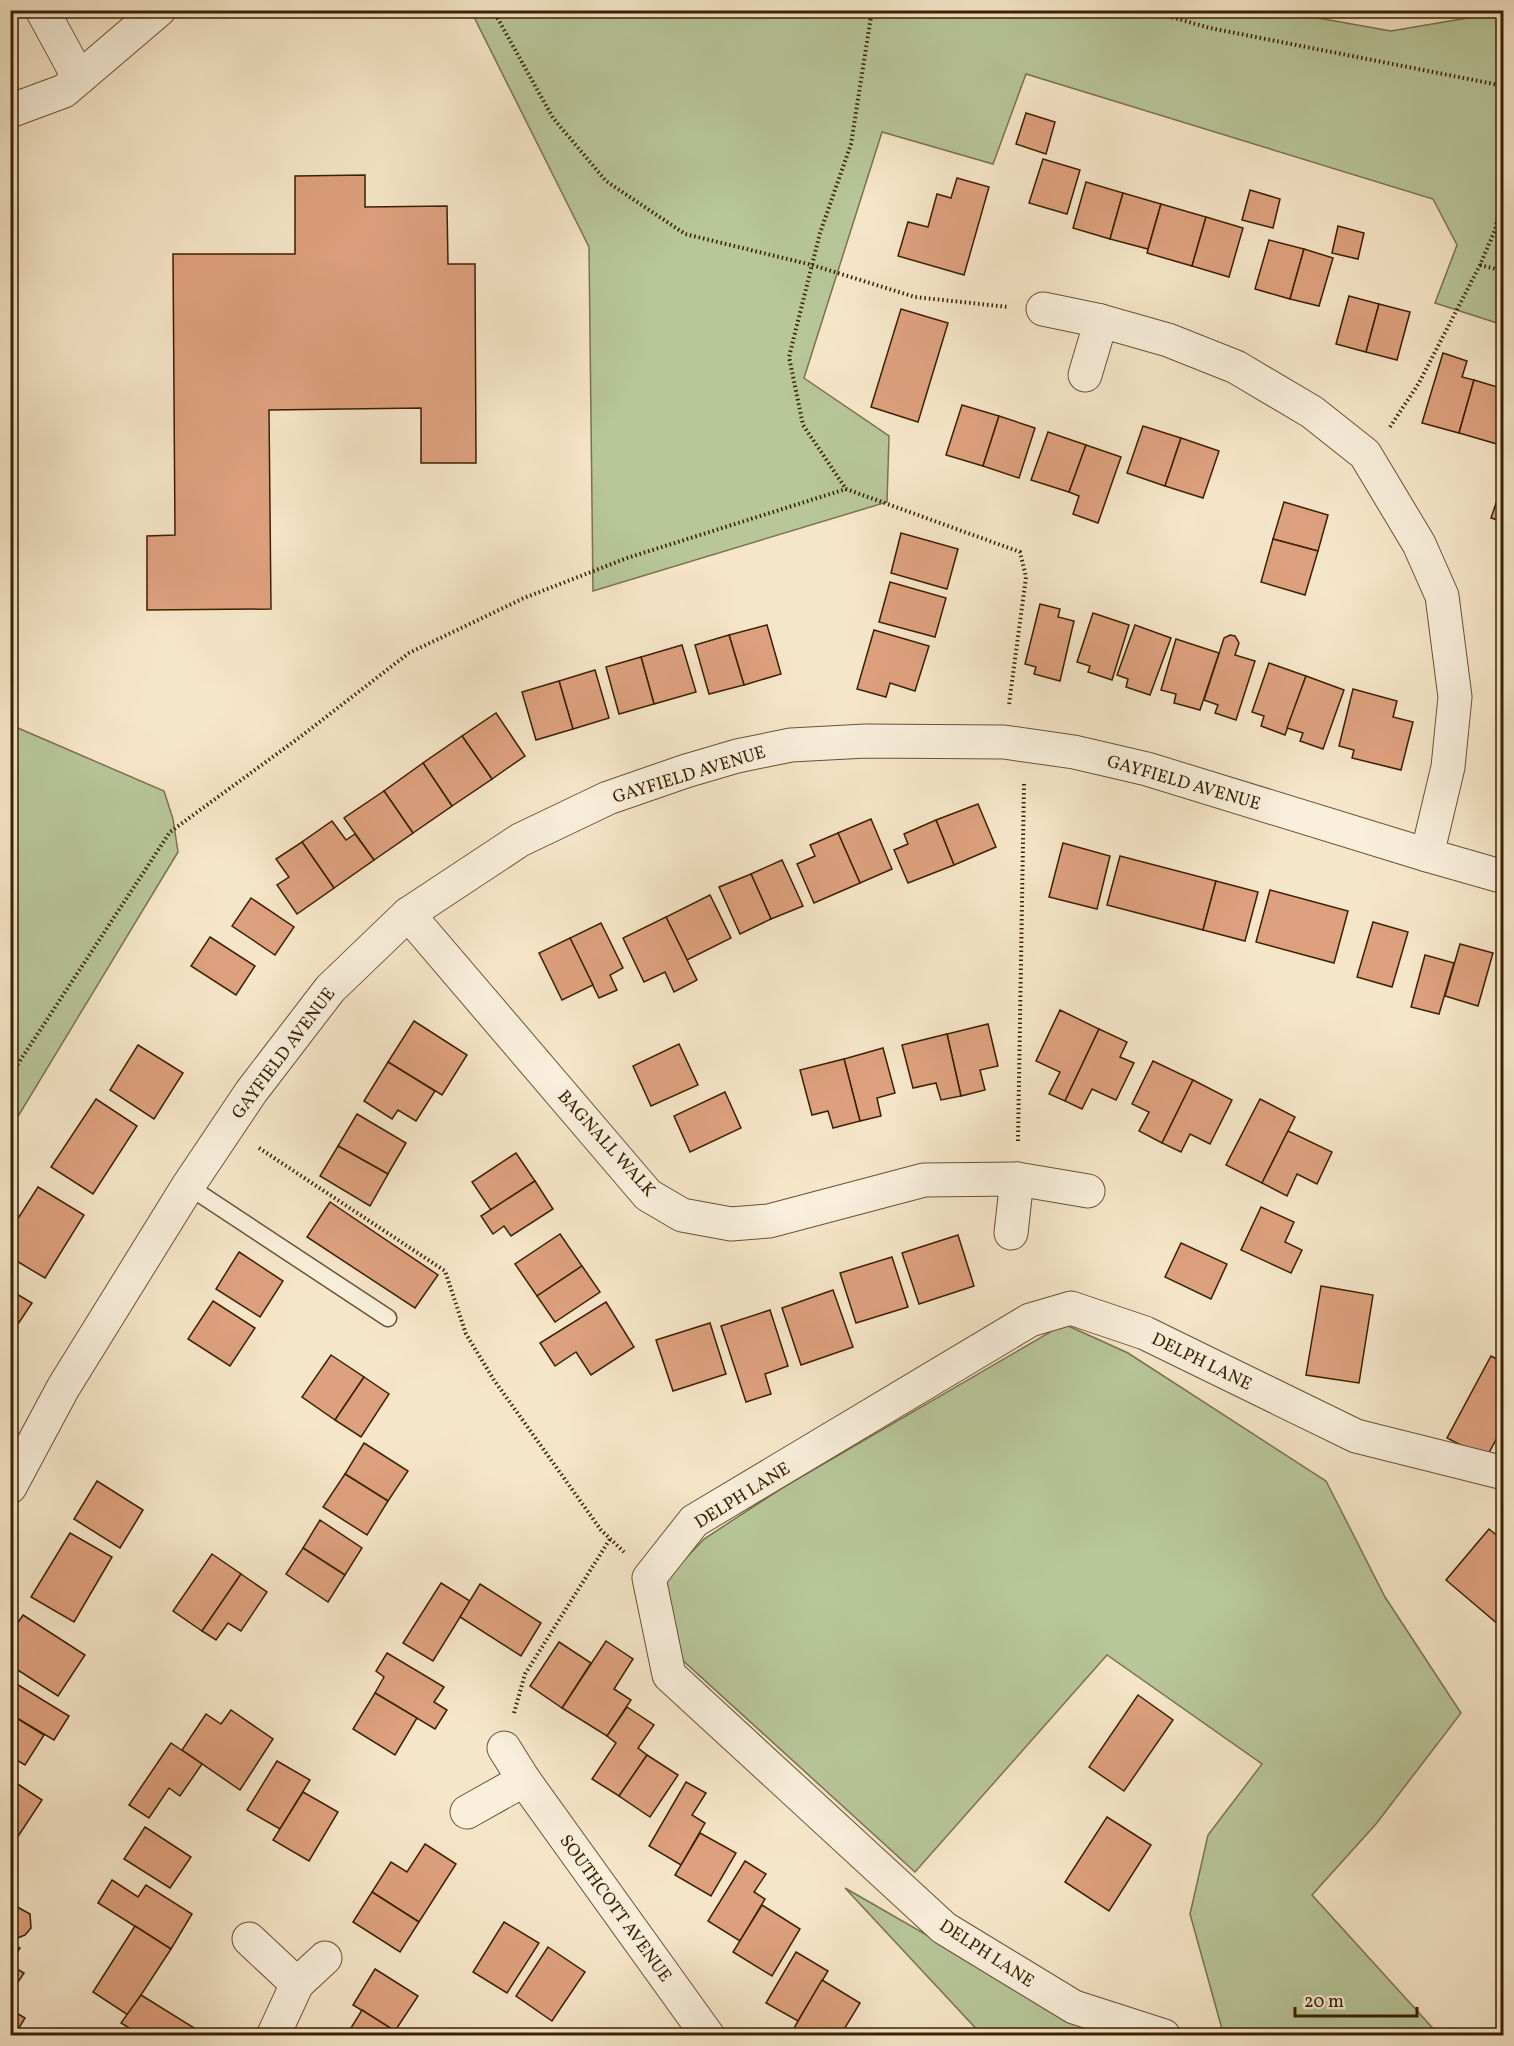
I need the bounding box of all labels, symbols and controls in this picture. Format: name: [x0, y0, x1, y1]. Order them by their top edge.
street label: GAYFIELD AVENUE: [610, 740, 769, 811]
street label: GAYFIELD AVENUE: [1104, 750, 1264, 817]
street label: GAYFIELD AVENUE: [226, 983, 342, 1125]
street label: BAGNALL WALK: [551, 1085, 661, 1203]
street label: DELPH LANE: [1147, 1327, 1256, 1397]
street label: DELPH LANE: [690, 1457, 796, 1536]
street label: SOUTHCOTT AVENUE: [553, 1830, 677, 1988]
street label: DELPH LANE: [934, 1914, 1039, 1994]
scale bar: [1295, 1980, 1416, 2018]
text: 20 m: [1304, 1990, 1344, 2015]

